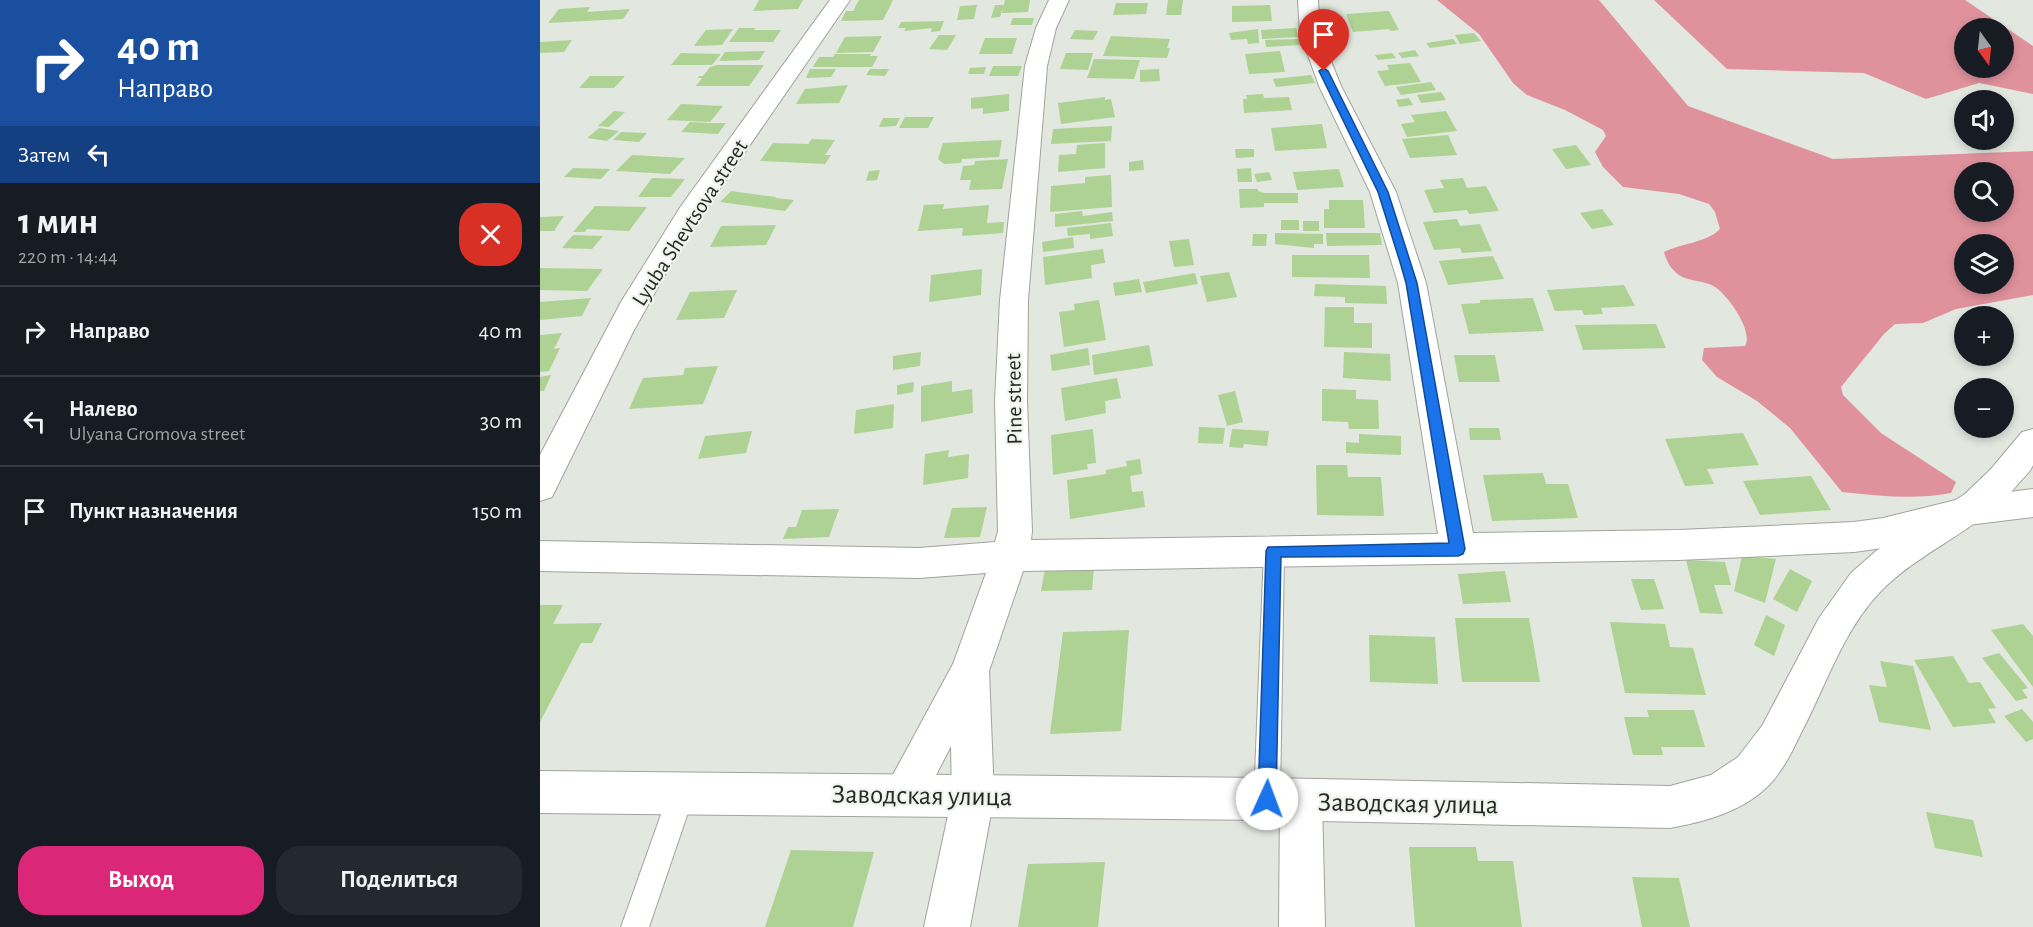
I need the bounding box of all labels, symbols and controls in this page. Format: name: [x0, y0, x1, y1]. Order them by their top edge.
pin: [1298, 9, 1349, 71]
icon: arrive: [1307, 18, 1340, 51]
north arrow: [1954, 18, 2014, 78]
map controls: [1954, 18, 2014, 438]
icon: right: [18, 24, 96, 102]
text: 40 m: [117, 26, 200, 68]
text: Направо: [117, 75, 213, 102]
button: sound: [1954, 90, 2014, 150]
street label: Lyuba Shevtsova street: [628, 135, 752, 310]
icon: left: [82, 138, 115, 171]
text: Затем: [18, 144, 70, 166]
button: search: [1954, 162, 2014, 222]
button: close: [459, 203, 522, 266]
text: 1 мин: [18, 204, 98, 240]
button: layers: [1954, 234, 2014, 294]
text: 220 m · 14:44: [18, 247, 118, 267]
button: +: [1954, 306, 2014, 366]
icon: right: [18, 315, 51, 348]
text: Направо: [69, 320, 150, 342]
text: 40 m: [479, 320, 522, 342]
street label: Pine street: [1002, 353, 1026, 445]
button: −: [1954, 378, 2014, 438]
text: Налево: [69, 398, 138, 420]
icon: left: [18, 405, 51, 438]
text: 30 m: [480, 410, 522, 432]
text: Ulyana Gromova street: [69, 424, 245, 444]
icon: arrive: [18, 495, 51, 528]
text: Пункт назначения: [69, 500, 238, 522]
text: 150 m: [472, 500, 522, 522]
position arrow: [1235, 767, 1299, 831]
street label: Заводская улица: [831, 780, 1013, 812]
street label: Заводская улица: [1317, 788, 1499, 820]
button: Выход: [18, 846, 264, 915]
button: Поделиться: [276, 846, 522, 915]

